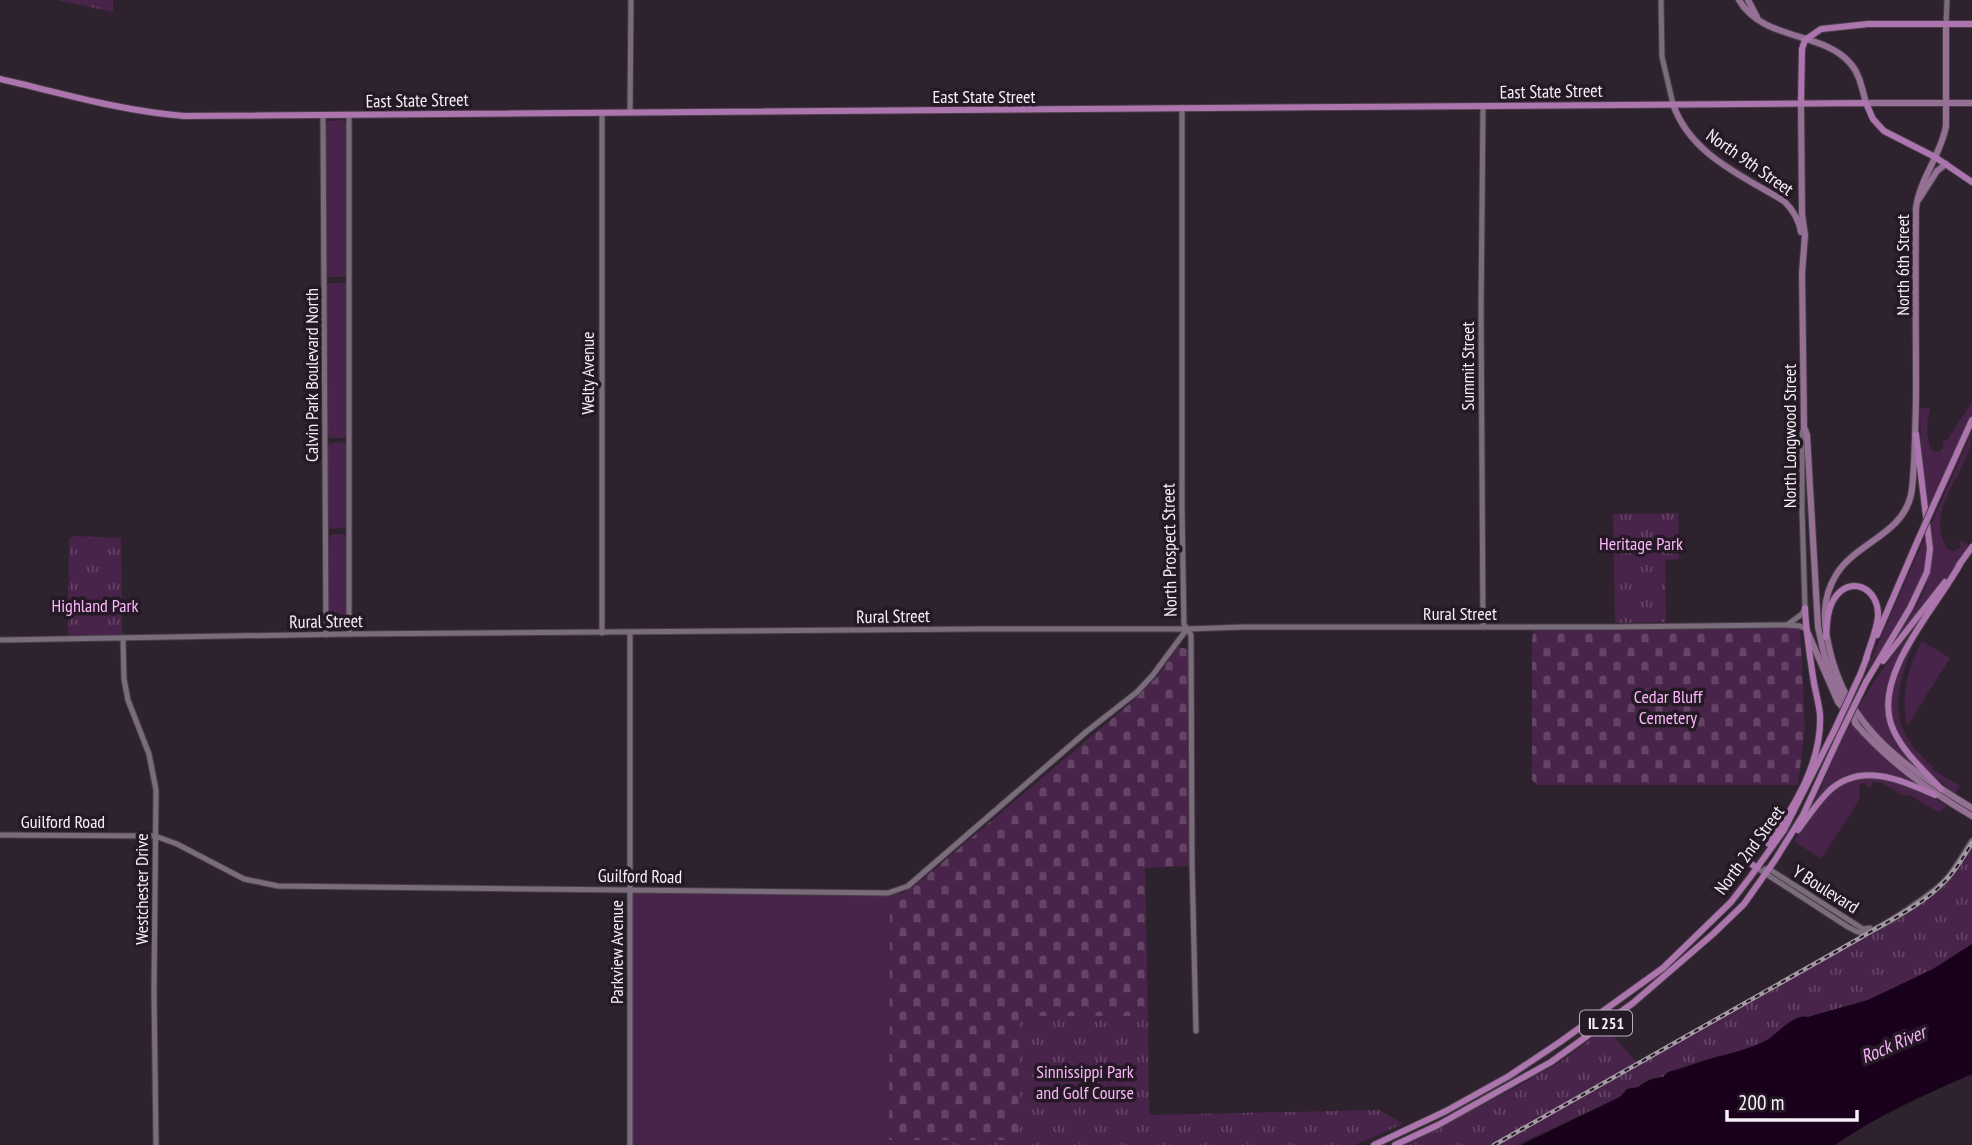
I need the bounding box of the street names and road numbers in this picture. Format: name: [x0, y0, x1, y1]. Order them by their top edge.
street label: East State Street: [1499, 79, 1603, 103]
street label: East State Street: [933, 85, 1036, 108]
street label: East State Street: [365, 88, 469, 112]
street label: North 9th Street: [1702, 123, 1798, 201]
street label: North 6th Street: [1891, 214, 1914, 316]
street label: Calvin Park Boulevard North: [300, 288, 323, 462]
street label: Summit Street: [1456, 322, 1479, 410]
street label: Welty Avenue: [576, 331, 599, 415]
street label: North Longwood Street: [1778, 364, 1801, 508]
street label: North Prospect Street: [1156, 483, 1182, 617]
street label: Rural Street: [1423, 602, 1497, 625]
street label: Rural Street: [856, 604, 930, 628]
street label: Rural Street: [289, 609, 363, 633]
street label: North 2nd Street: [1709, 801, 1789, 899]
street label: Guilford Road: [21, 810, 105, 833]
street label: Westchester Drive: [130, 833, 153, 945]
street label: Y Boulevard: [1789, 860, 1863, 918]
street label: Guilford Road: [598, 864, 682, 888]
street label: Parkview Avenue: [605, 900, 628, 1004]
road number: IL 251: [1580, 1010, 1632, 1036]

